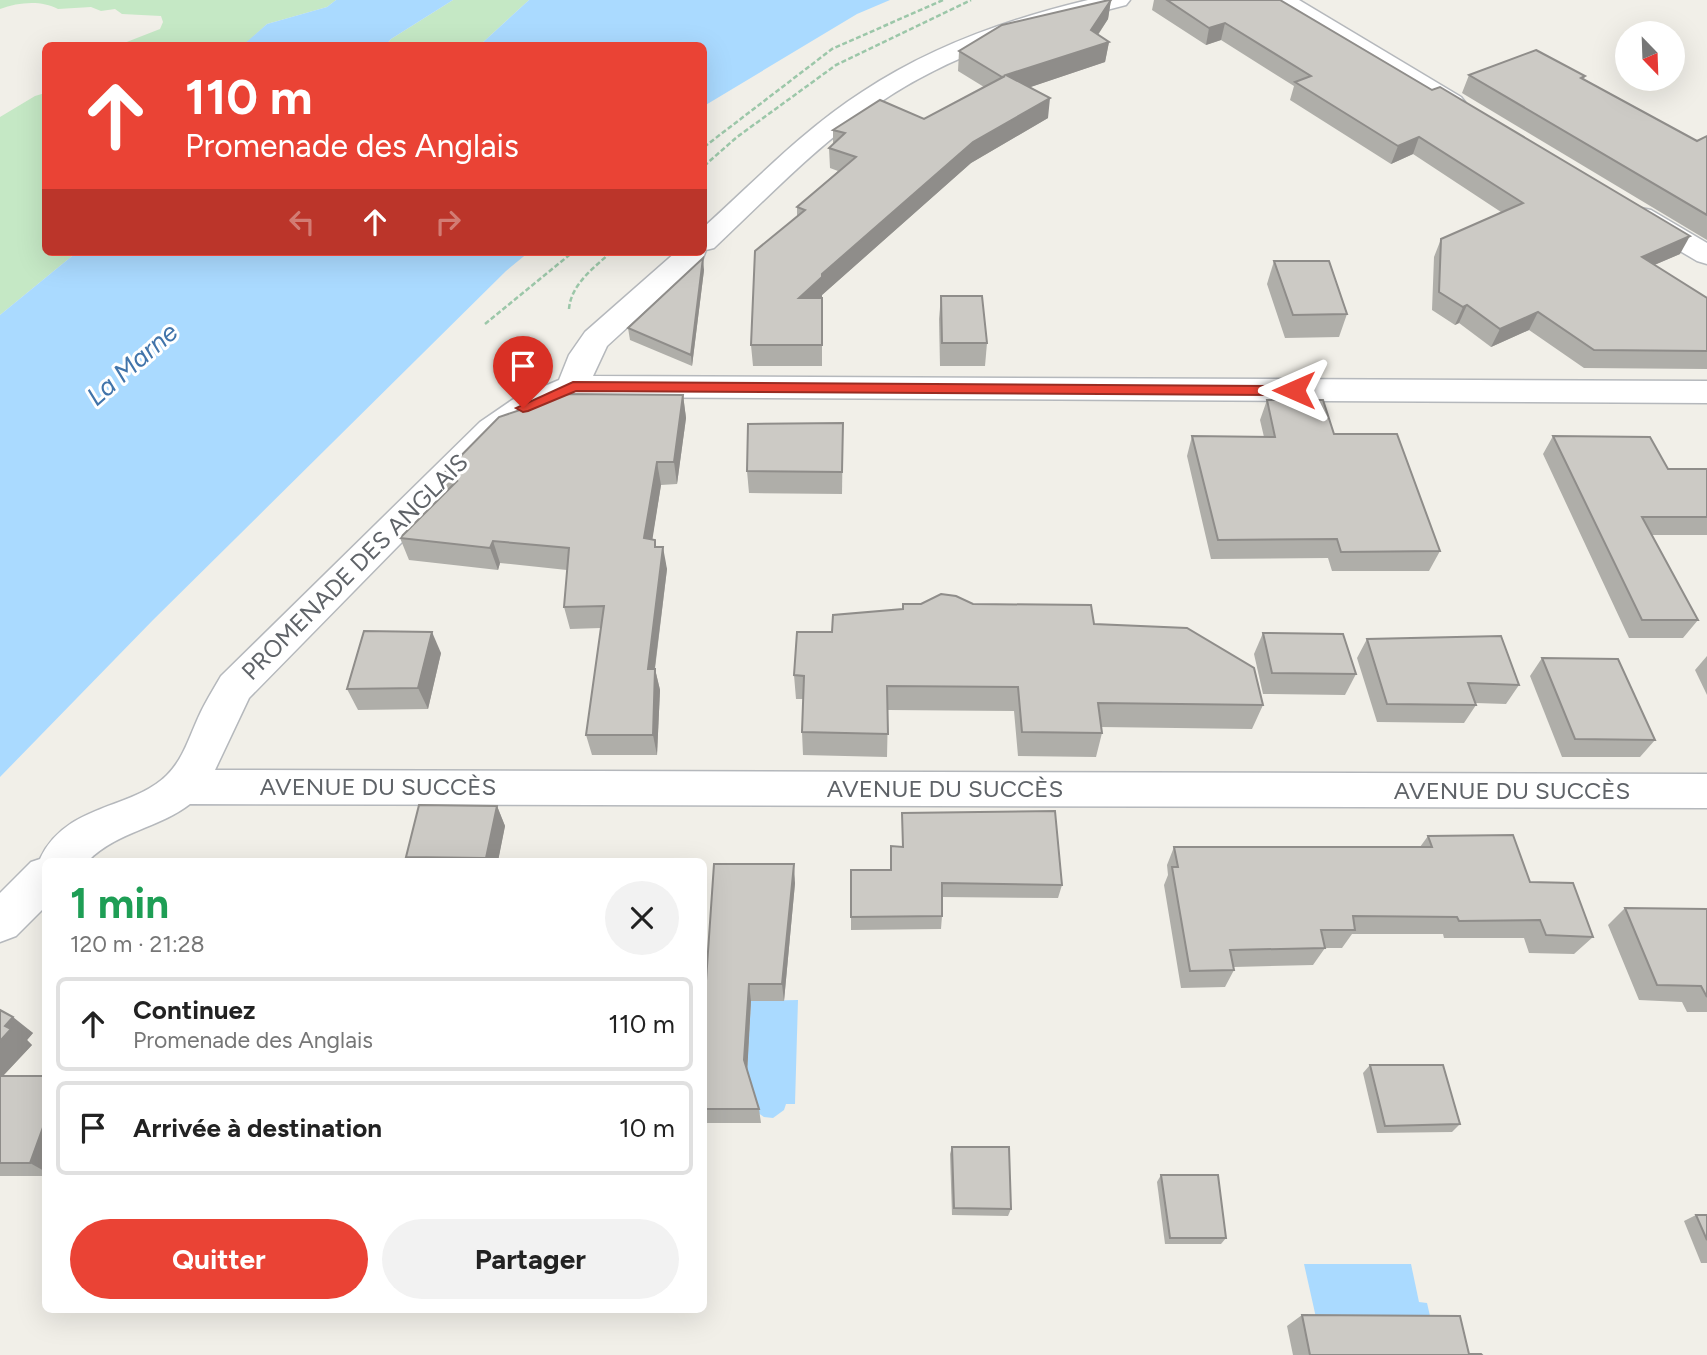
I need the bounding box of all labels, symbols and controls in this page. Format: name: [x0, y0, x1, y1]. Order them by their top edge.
north arrow: [1615, 21, 1685, 91]
map controls: [1615, 21, 1685, 91]
text: 110 m: [185, 67, 313, 126]
icon: ahead: [70, 70, 161, 161]
text: Promenade des Anglais: [185, 127, 519, 165]
icon: left: [283, 203, 321, 241]
icon: ahead: [356, 203, 394, 241]
icon: right: [429, 203, 467, 241]
water label: La Marne: [80, 316, 184, 412]
pin: [493, 336, 553, 408]
icon: arrive: [504, 347, 542, 385]
position arrow: [1257, 353, 1331, 427]
street label: PROMENADE DES ANGLAIS: [236, 448, 474, 686]
street label: AVENUE DU SUCCÈS: [260, 772, 496, 801]
street label: AVENUE DU SUCCÈS: [827, 774, 1063, 803]
street label: AVENUE DU SUCCÈS: [1394, 776, 1630, 805]
text: 1 min: [70, 878, 169, 929]
button: close: [605, 881, 679, 955]
text: 120 m · 21:28: [70, 930, 205, 958]
text: Continuez: [133, 994, 255, 1026]
icon: ahead: [74, 1005, 112, 1043]
text: 110 m: [608, 1008, 675, 1040]
text: Promenade des Anglais: [133, 1026, 373, 1054]
icon: arrive: [74, 1109, 112, 1147]
text: Arrivée à destination: [133, 1112, 382, 1144]
text: 10 m: [619, 1112, 675, 1144]
button: Quitter: [70, 1219, 368, 1299]
button: Partager: [382, 1219, 679, 1299]

